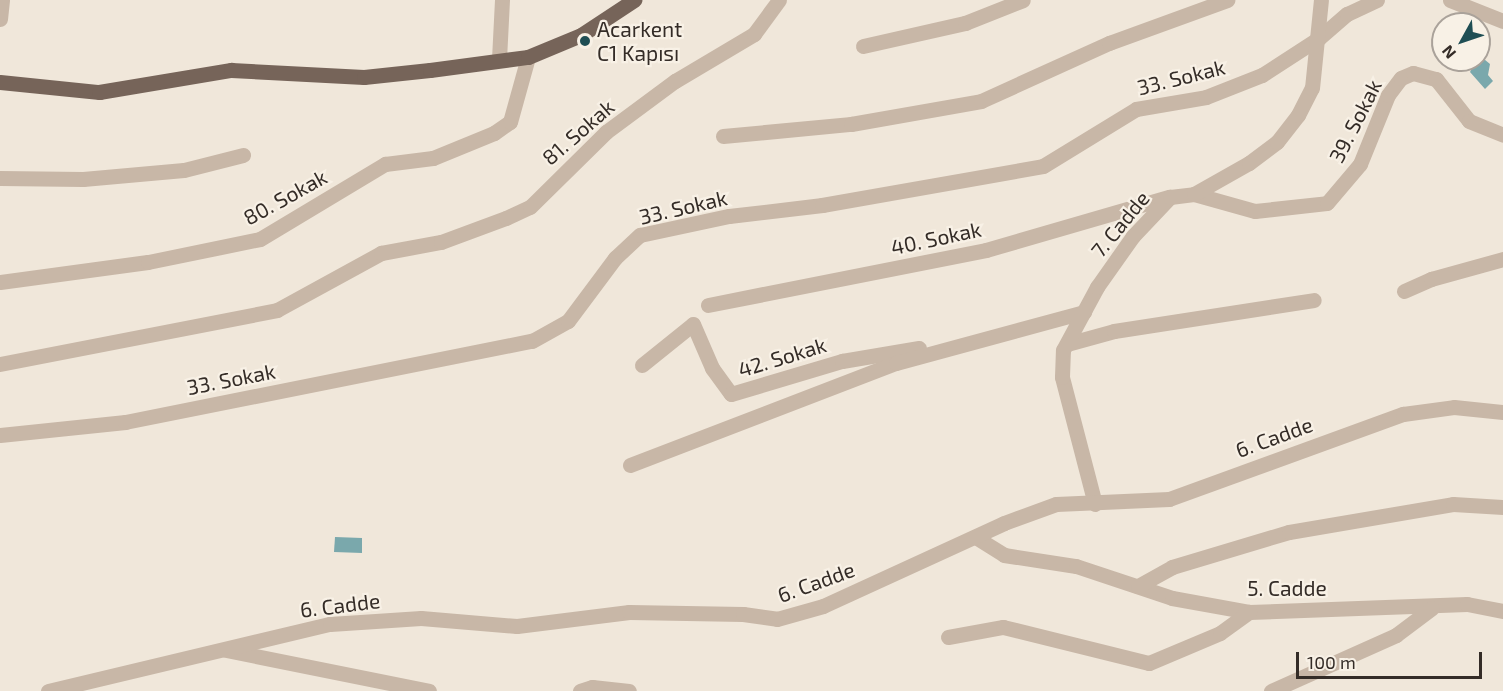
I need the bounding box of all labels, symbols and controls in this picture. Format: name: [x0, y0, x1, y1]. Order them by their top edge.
north arrow: [1431, 12, 1491, 72]
place label: Acarkent C1 Kapısı: [597, 16, 682, 66]
marker: Acarkent C1 Kapısı: [578, 34, 592, 48]
text: N: [1437, 42, 1459, 63]
street label: 33. Sokak: [1135, 54, 1227, 100]
street label: 39. Sokak: [1323, 75, 1387, 167]
street label: 81. Sokak: [537, 94, 619, 170]
street label: 80. Sokak: [239, 164, 331, 230]
street label: 33. Sokak: [637, 185, 729, 229]
street label: 7. Cadde: [1086, 186, 1154, 262]
street label: 40. Sokak: [889, 216, 983, 260]
street label: 42. Sokak: [735, 332, 829, 382]
street label: 33. Sokak: [185, 358, 277, 400]
street label: 6. Cadde: [1232, 411, 1316, 463]
street label: 6. Cadde: [774, 556, 858, 608]
street label: 5. Cadde: [1247, 575, 1327, 601]
street label: 6. Cadde: [299, 588, 381, 622]
scale bar: [1299, 640, 1485, 678]
text: 100 m: [1307, 651, 1356, 673]

